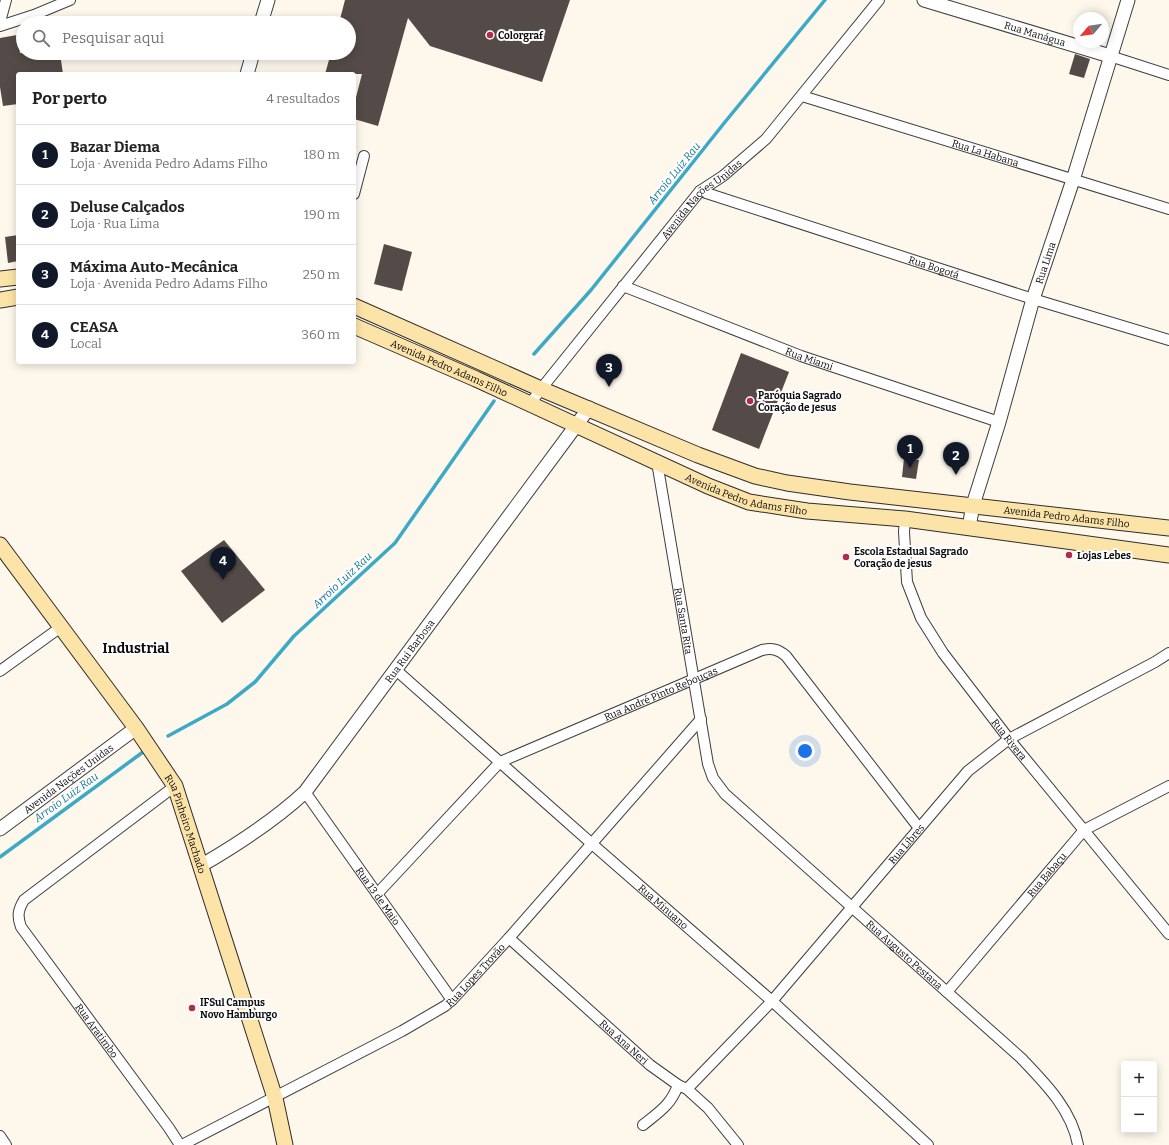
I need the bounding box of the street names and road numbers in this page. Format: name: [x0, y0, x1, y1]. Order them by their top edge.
street label: Rua Manágua: [1003, 20, 1067, 49]
street label: Rua La Habana: [950, 138, 1021, 170]
street label: Avenida Nações Unidas: [659, 157, 745, 241]
street label: Rua Lima: [1033, 240, 1059, 286]
street label: Rua Bogotá: [907, 254, 961, 282]
street label: Avenida Pedro Adams Filho: [388, 338, 510, 400]
street label: Rua Miami: [783, 345, 835, 373]
street label: Avenida Pedro Adams Filho: [683, 471, 808, 518]
street label: Avenida Pedro Adams Filho: [1003, 504, 1130, 531]
street label: Rua Santa Rita: [671, 587, 694, 656]
street label: Rua Rui Barbosa: [383, 617, 438, 685]
street label: Rua André Pinto Rebouças: [602, 665, 720, 724]
street label: Rua Rivera: [989, 717, 1029, 763]
street label: Avenida Nações Unidas: [22, 742, 116, 816]
street label: Rua Pinheiro Machado: [162, 772, 208, 875]
street label: Rua Libres: [886, 822, 927, 867]
street label: Rua Babaçu: [1025, 850, 1069, 900]
street label: Rua 13 de Maio: [353, 865, 402, 928]
street label: Rua Minuano: [636, 882, 690, 932]
street label: Rua Augusto Pestana: [864, 918, 945, 992]
street label: Rua Lopes Trovão: [444, 941, 508, 1009]
street label: Rua Aratimbo: [72, 1002, 120, 1061]
street label: Rua Ana Neri: [597, 1017, 650, 1067]

